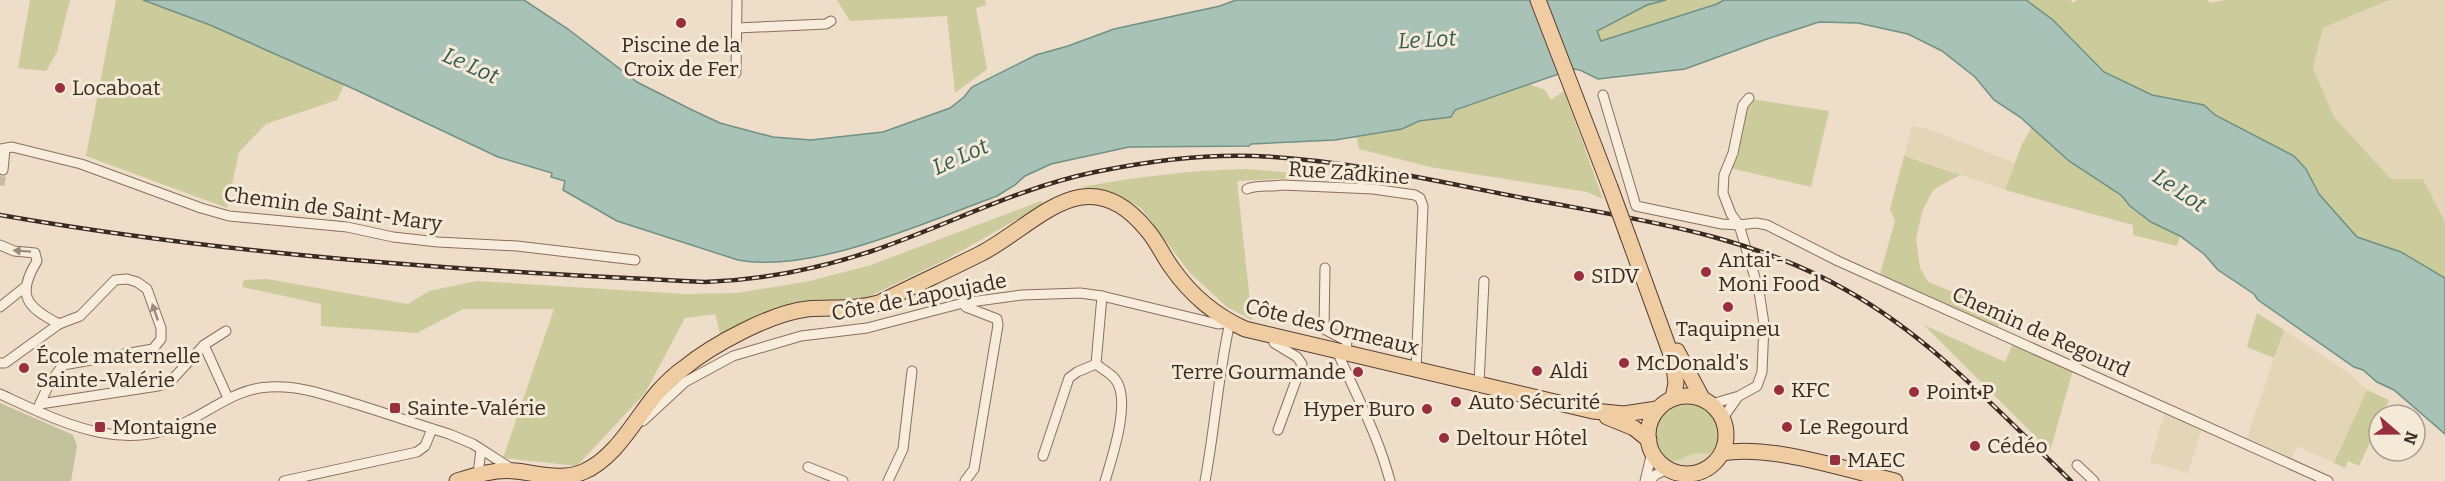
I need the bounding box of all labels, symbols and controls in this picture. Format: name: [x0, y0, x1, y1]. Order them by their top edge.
marker: Piscine de la Croix de Fer: [674, 16, 688, 30]
water label: Le Lot: [1397, 24, 1457, 55]
place label: Piscine de la Croix de Fer: [621, 32, 741, 82]
water label: Le Lot: [439, 41, 503, 90]
place label: Locaboat: [72, 75, 161, 101]
marker: Locaboat: [53, 81, 67, 95]
water label: Le Lot: [928, 132, 992, 181]
street label: Rue Zadkine: [1287, 156, 1411, 190]
water label: Le Lot: [2148, 163, 2212, 218]
street label: Chemin de Saint-Mary: [222, 181, 445, 237]
one-way arrow: [13, 247, 32, 256]
place label: Antai - Moni Food: [1718, 247, 1820, 297]
place label: SIDV: [1591, 263, 1640, 289]
marker: Antai - Moni Food: [1699, 265, 1713, 279]
street label: Côte de Lapoujade: [829, 267, 1009, 327]
marker: SIDV: [1572, 269, 1586, 283]
street label: Chemin de Regourd: [1948, 281, 2134, 383]
street label: Côte des Ormeaux: [1242, 293, 1422, 361]
marker: Taquipneu: [1721, 300, 1735, 314]
one-way arrow: [150, 303, 160, 321]
place label: Taquipneu: [1676, 316, 1780, 342]
place label: École maternelle Sainte-Valérie: [36, 343, 201, 393]
place label: McDonald's: [1636, 350, 1749, 376]
marker: McDonald's: [1617, 356, 1631, 370]
place label: Aldi: [1549, 358, 1588, 384]
place label: Terre Gourmande: [1172, 359, 1346, 385]
marker: École maternelle Sainte-Valérie: [17, 361, 31, 375]
marker: Aldi: [1530, 364, 1544, 378]
marker: Terre Gourmande: [1351, 365, 1365, 379]
place label: KFC: [1791, 377, 1830, 403]
place label: Point P: [1926, 379, 1994, 405]
marker: KFC: [1772, 383, 1786, 397]
marker: Point P: [1907, 385, 1921, 399]
place label: Auto Sécurité: [1468, 389, 1600, 415]
place label: Sainte-Valérie: [407, 395, 546, 421]
marker: Auto Sécurité: [1449, 395, 1463, 409]
place label: Hyper Buro: [1303, 396, 1415, 422]
marker: Sainte-Valérie: [388, 401, 402, 415]
marker: Hyper Buro: [1420, 402, 1434, 416]
north arrow: [2367, 403, 2427, 463]
place label: Montaigne: [112, 414, 217, 440]
place label: Le Regourd: [1799, 414, 1909, 440]
marker: Montaigne: [93, 420, 107, 434]
marker: Le Regourd: [1780, 420, 1794, 434]
place label: Deltour Hôtel: [1456, 425, 1588, 451]
text: N: [2400, 429, 2422, 447]
marker: Deltour Hôtel: [1437, 431, 1451, 445]
place label: Cédéo: [1987, 433, 2048, 459]
marker: Cédéo: [1968, 439, 1982, 453]
place label: MAEC: [1847, 447, 1905, 473]
marker: MAEC: [1828, 453, 1842, 467]

